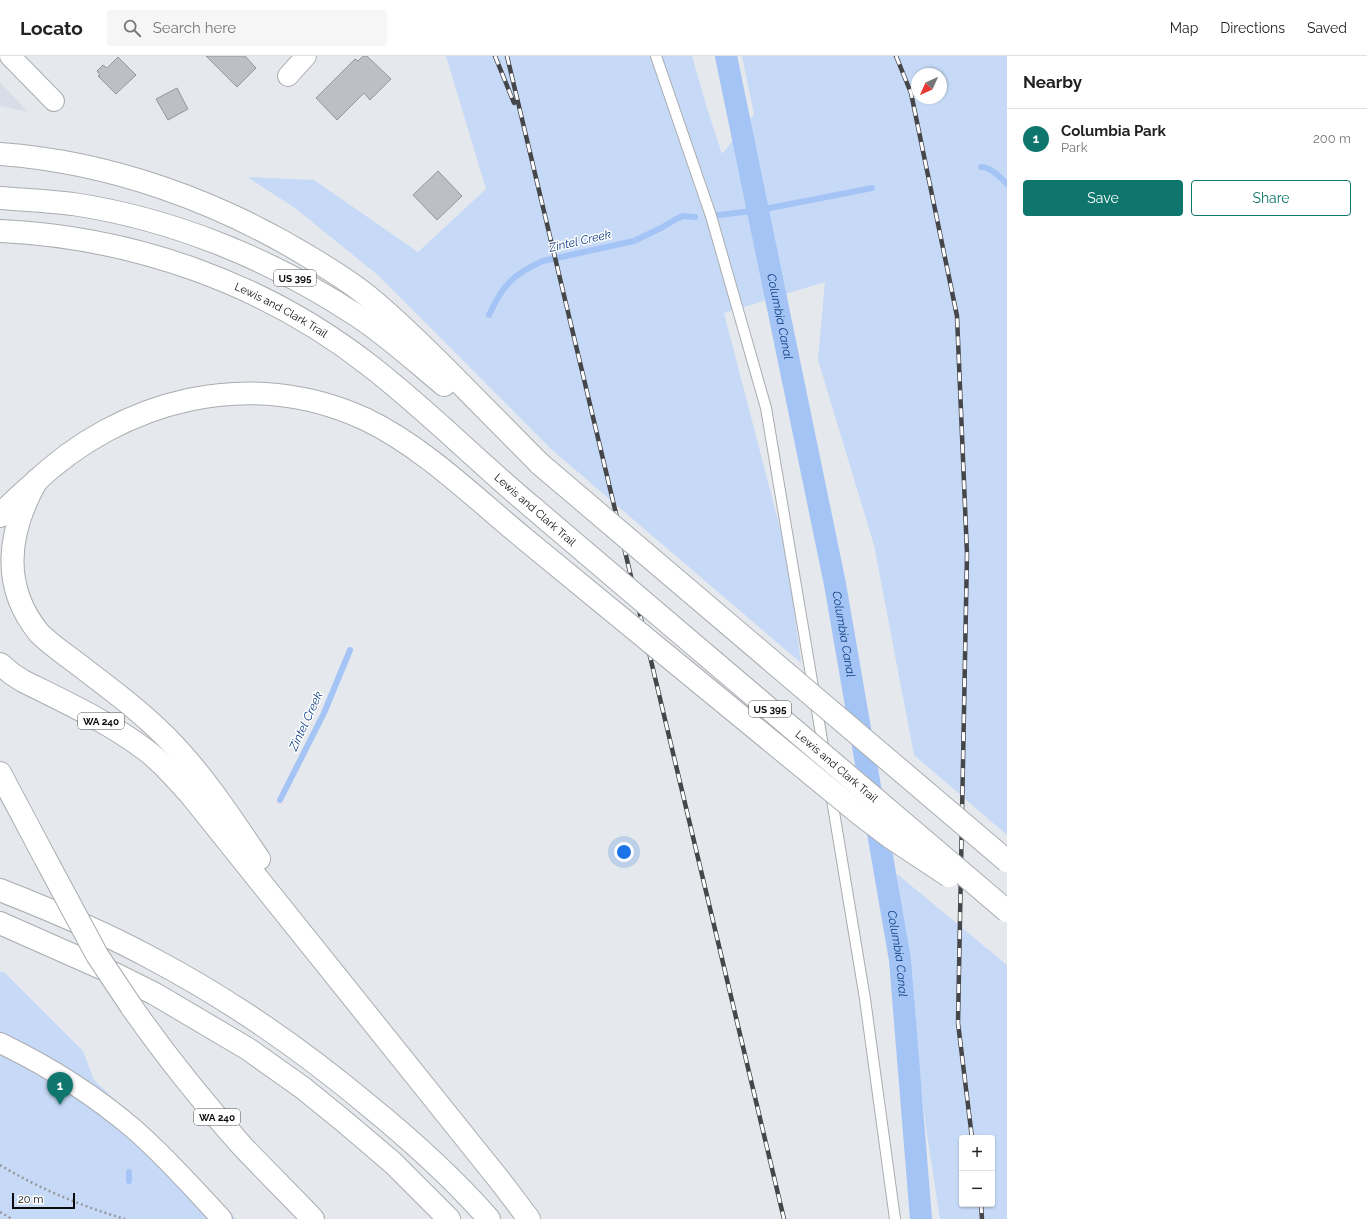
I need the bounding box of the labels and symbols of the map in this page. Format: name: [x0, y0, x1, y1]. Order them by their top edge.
north arrow: [911, 68, 947, 104]
water label: Zintel Creek: [547, 227, 613, 255]
road number: US 395: [274, 270, 316, 286]
water label: Columbia Canal: [764, 272, 795, 361]
street label: Lewis and Clark Trail: [233, 280, 330, 340]
street label: Lewis and Clark Trail: [492, 471, 578, 549]
water label: Columbia Canal: [829, 590, 858, 678]
water label: Zintel Creek: [286, 689, 326, 754]
road number: US 395: [749, 701, 791, 717]
road number: WA 240: [78, 713, 124, 729]
street label: Lewis and Clark Trail: [793, 728, 880, 805]
your location: [614, 842, 634, 862]
water label: Columbia Canal: [885, 909, 910, 997]
pin: 1: [47, 1072, 73, 1105]
road number: WA 240: [194, 1109, 240, 1125]
scale bar: [12, 1191, 75, 1210]

